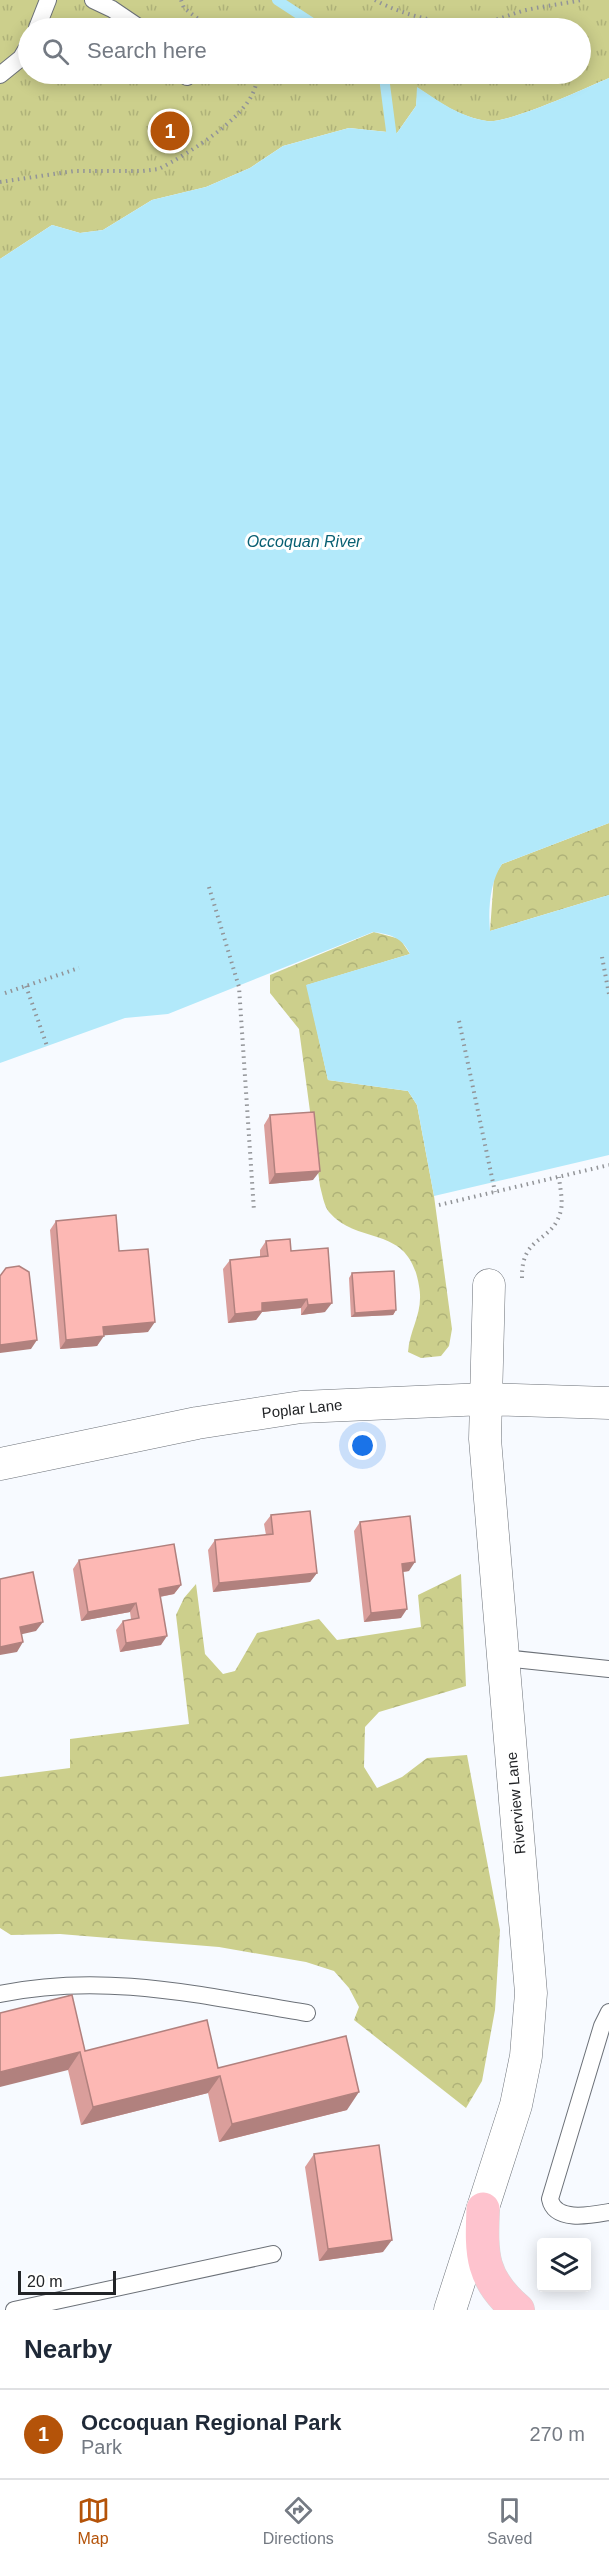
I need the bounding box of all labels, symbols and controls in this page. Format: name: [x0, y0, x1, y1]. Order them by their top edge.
search box: [18, 18, 591, 84]
icon: search: [39, 35, 72, 68]
text: Search here: [87, 38, 207, 63]
pin: 1: [150, 108, 190, 154]
water label: Occoquan River: [247, 533, 362, 550]
street label: Poplar Lane: [261, 1396, 343, 1421]
your location: [348, 1431, 377, 1460]
street label: Riverview Lane: [503, 1751, 528, 1855]
map controls: [537, 2238, 591, 2292]
button: layers: [537, 2238, 591, 2292]
scale bar: [18, 2268, 116, 2296]
text: 20 m: [27, 2273, 63, 2290]
text: Nearby: [24, 2334, 112, 2364]
text: Occoquan Regional Park: [81, 2410, 341, 2435]
text: 1: [38, 2423, 49, 2445]
text: 270 m: [529, 2423, 585, 2445]
text: Park: [81, 2436, 122, 2458]
tab: Map: [77, 2494, 110, 2548]
tab: Directions: [263, 2494, 334, 2548]
tab: Saved: [487, 2494, 532, 2548]

